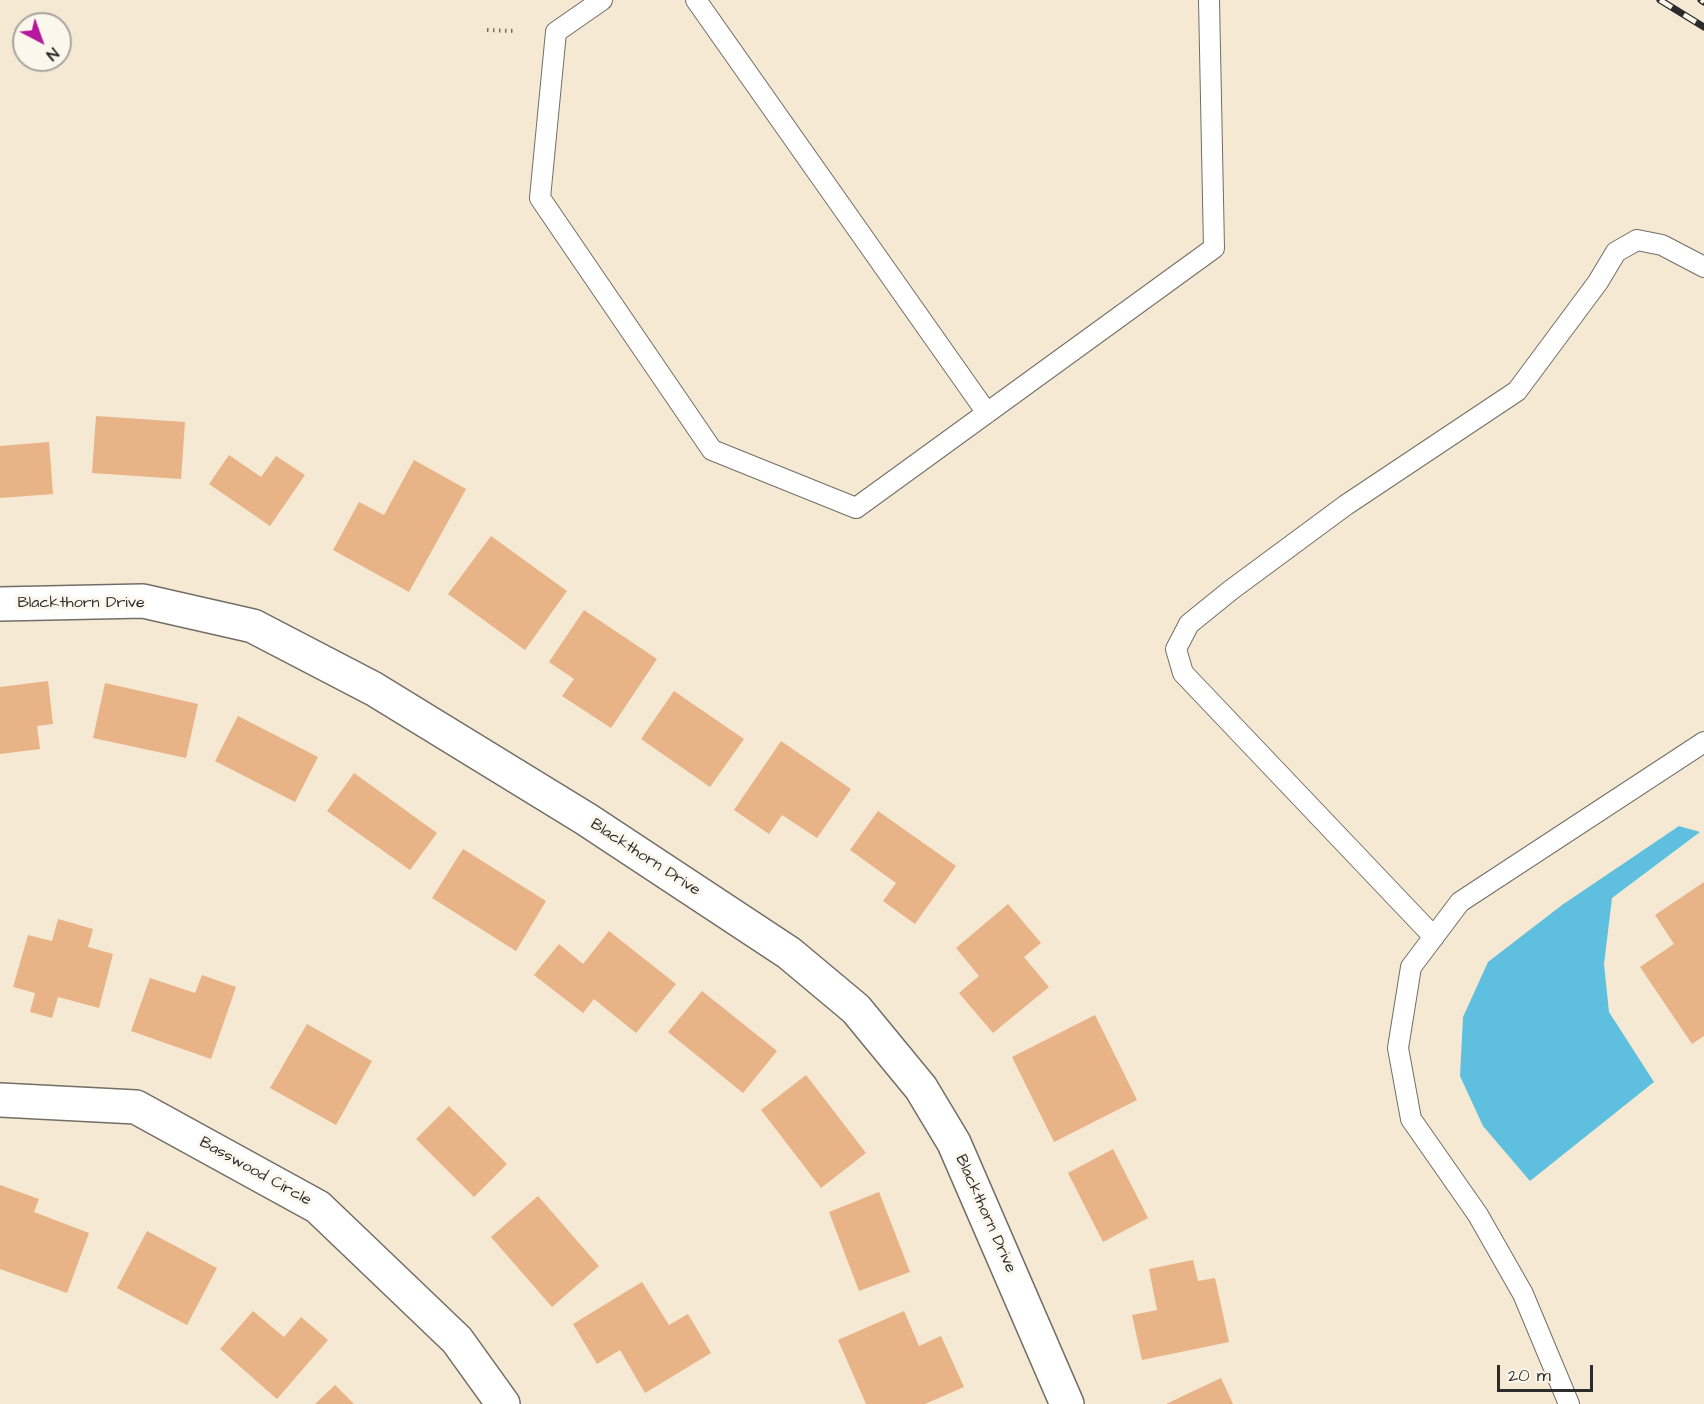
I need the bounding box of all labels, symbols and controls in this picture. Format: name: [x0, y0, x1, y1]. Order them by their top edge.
north arrow: [12, 12, 72, 72]
text: N: [41, 42, 63, 66]
street label: Blackthorn Drive: [17, 594, 145, 614]
street label: Blackthorn Drive: [586, 815, 704, 901]
street label: Basswood Circle: [196, 1133, 314, 1211]
street label: Blackthorn Drive: [950, 1152, 1020, 1276]
scale bar: [1500, 1353, 1596, 1391]
text: 20 m: [1508, 1363, 1551, 1388]

